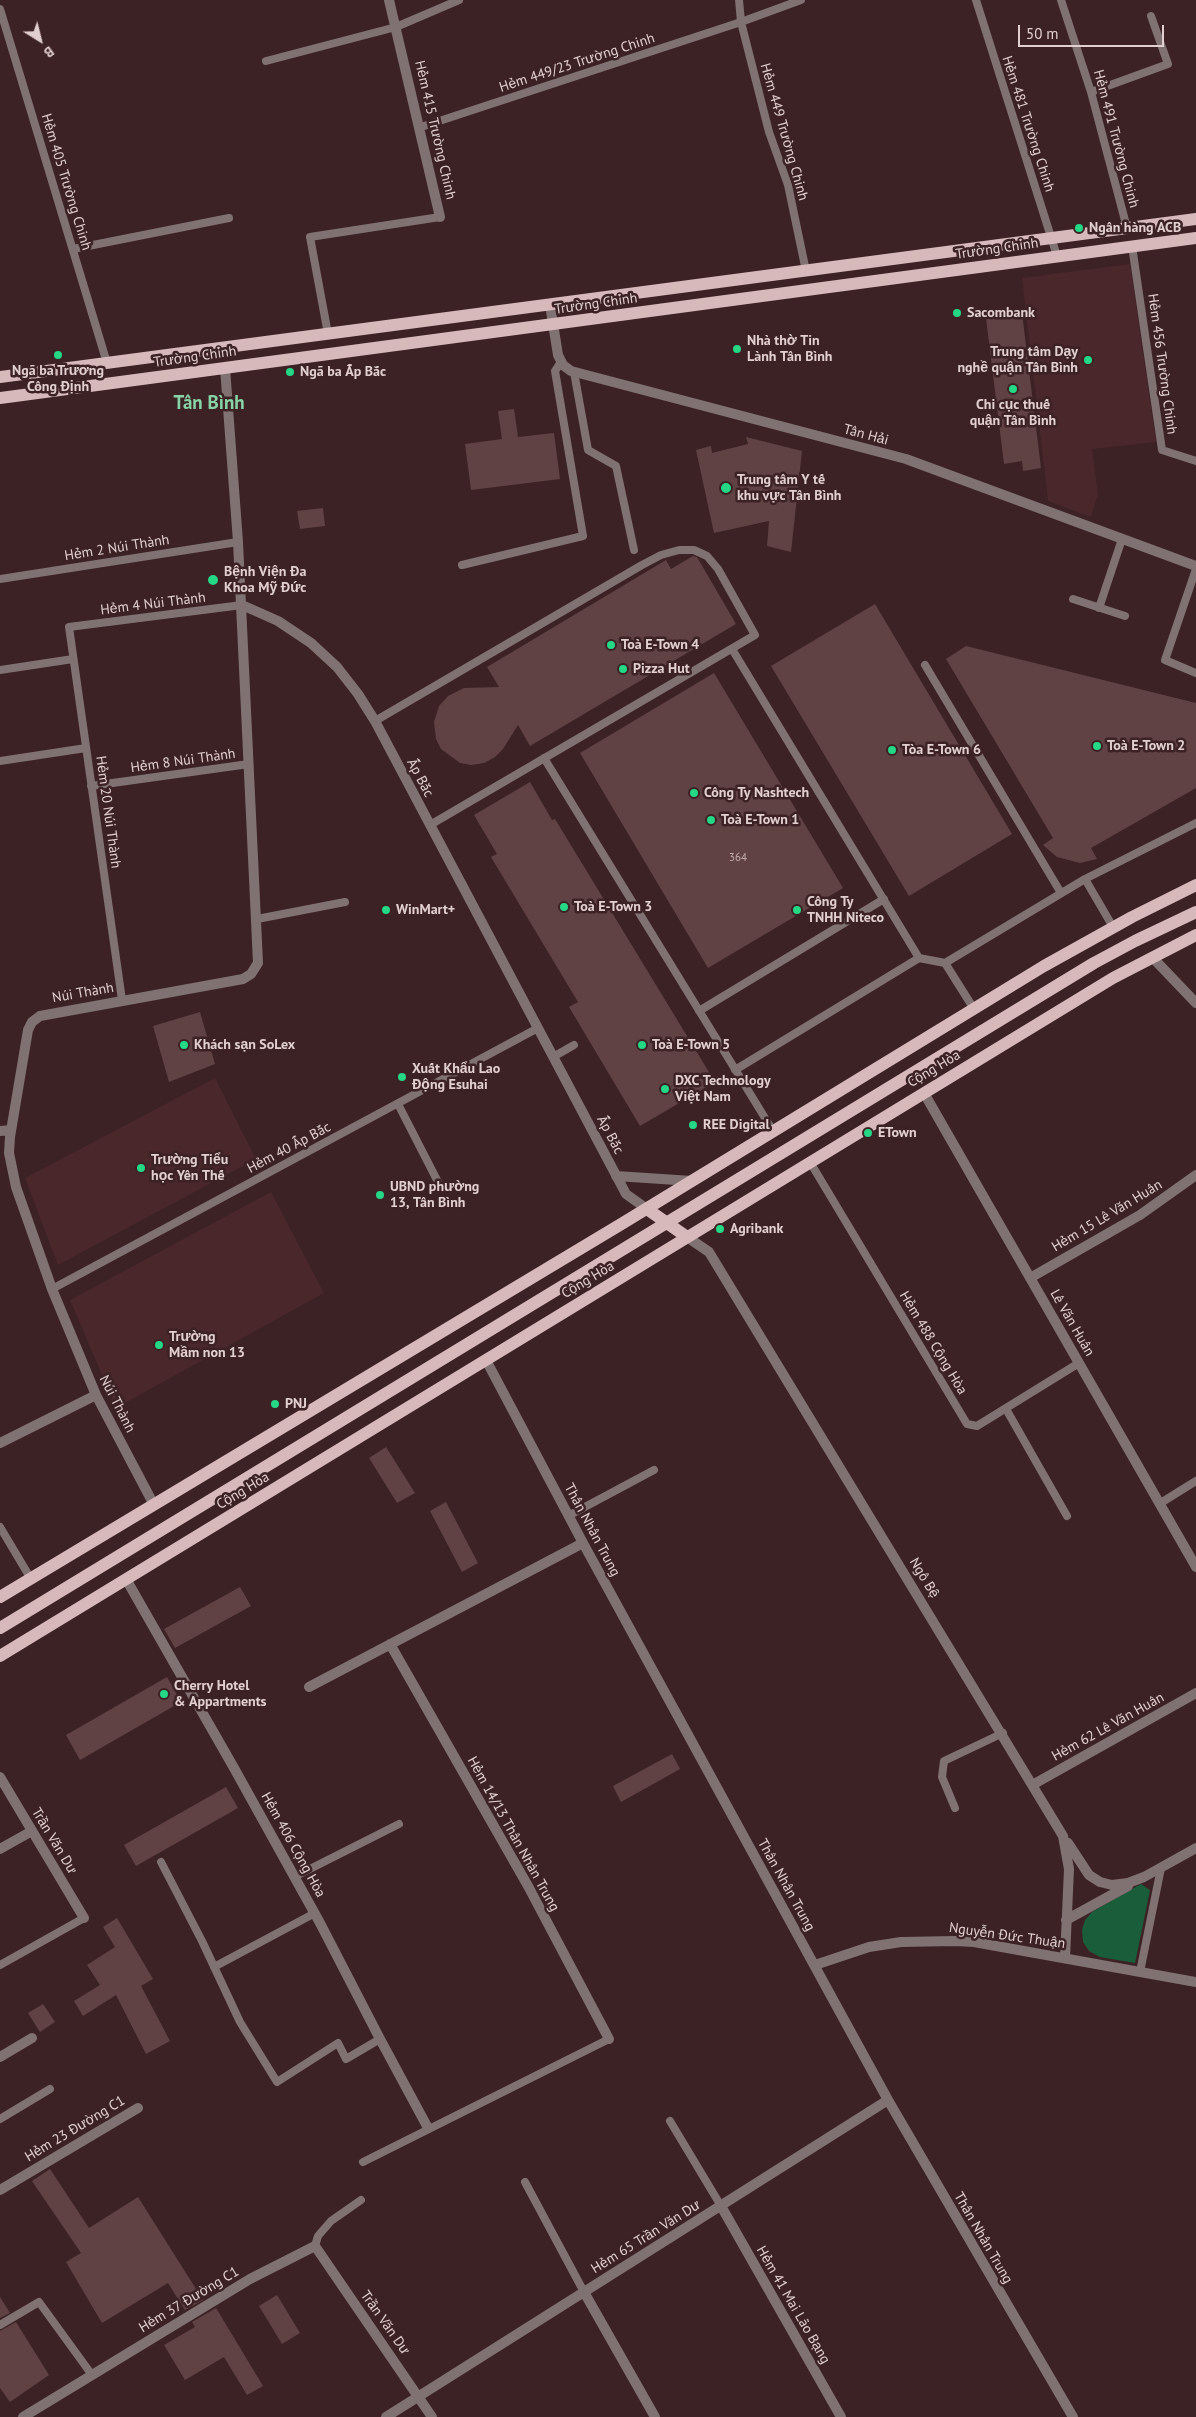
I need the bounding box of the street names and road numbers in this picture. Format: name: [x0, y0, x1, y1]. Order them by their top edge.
street label: Hẻm 449/23 Trường Chinh: [497, 30, 657, 96]
street label: Hẻm 481 Trường Chinh: [998, 54, 1058, 194]
street label: Hẻm 415 Trường Chinh: [411, 59, 459, 201]
street label: Hẻm 449 Trường Chinh: [756, 61, 812, 203]
street label: Hẻm 491 Trường Chinh: [1089, 68, 1143, 210]
street label: Hẻm 405 Trường Chinh: [37, 112, 95, 252]
street label: Trường Chinh: [955, 235, 1039, 263]
street label: Trường Chinh: [554, 290, 638, 318]
street label: Hẻm 456 Trường Chinh: [1144, 292, 1180, 436]
street label: Trường Chinh: [153, 343, 237, 371]
street label: Tân Hải: [842, 421, 890, 449]
street label: Hẻm 2 Núi Thành: [63, 531, 171, 565]
street label: Hẻm 4 Núi Thành: [99, 589, 207, 619]
street label: Hẻm 8 Núi Thành: [129, 745, 237, 777]
street label: Hẻm 20 Núi Thành: [92, 755, 124, 869]
street label: Ấp Bắc: [403, 756, 437, 800]
street label: Núi Thành: [51, 979, 115, 1007]
street label: Cộng Hòa: [905, 1047, 963, 1091]
street label: Ấp Bắc: [593, 1113, 627, 1157]
street label: Hẻm 40 Ấp Bắc: [244, 1119, 334, 1177]
street label: Hẻm 15 Lê Văn Huân: [1049, 1176, 1165, 1256]
street label: Cộng Hòa: [559, 1258, 617, 1302]
street label: Lê Văn Huân: [1046, 1287, 1098, 1359]
street label: Hẻm 488 Cộng Hòa: [896, 1288, 970, 1398]
street label: Núi Thành: [95, 1373, 139, 1435]
street label: Cộng Hòa: [214, 1469, 272, 1513]
street label: Thân Nhân Trung: [560, 1481, 624, 1579]
street label: Ngô Bệ: [905, 1555, 943, 1601]
street label: Hẻm 62 Lê Văn Huân: [1049, 1689, 1167, 1765]
street label: Hẻm 14/13 Thân Nhân Trung: [463, 1754, 563, 1914]
street label: Hẻm 406 Cộng Hòa: [257, 1790, 329, 1900]
street label: Trần Văn Dư: [28, 1805, 80, 1877]
street label: Thân Nhân Trung: [754, 1836, 818, 1934]
street label: Nguyễn Đức Thuận: [948, 1920, 1066, 1952]
street label: Hẻm 23 Đường C1: [22, 2093, 128, 2165]
street label: Thân Nhân Trung: [950, 2189, 1016, 2287]
street label: Hẻm 65 Trần Văn Dư: [588, 2197, 704, 2277]
street label: Hẻm 41 Mai Lão Bạng: [752, 2243, 834, 2367]
street label: Hẻm 37 Đường C1: [136, 2264, 242, 2336]
street label: Trần Văn Dư: [357, 2288, 413, 2358]

